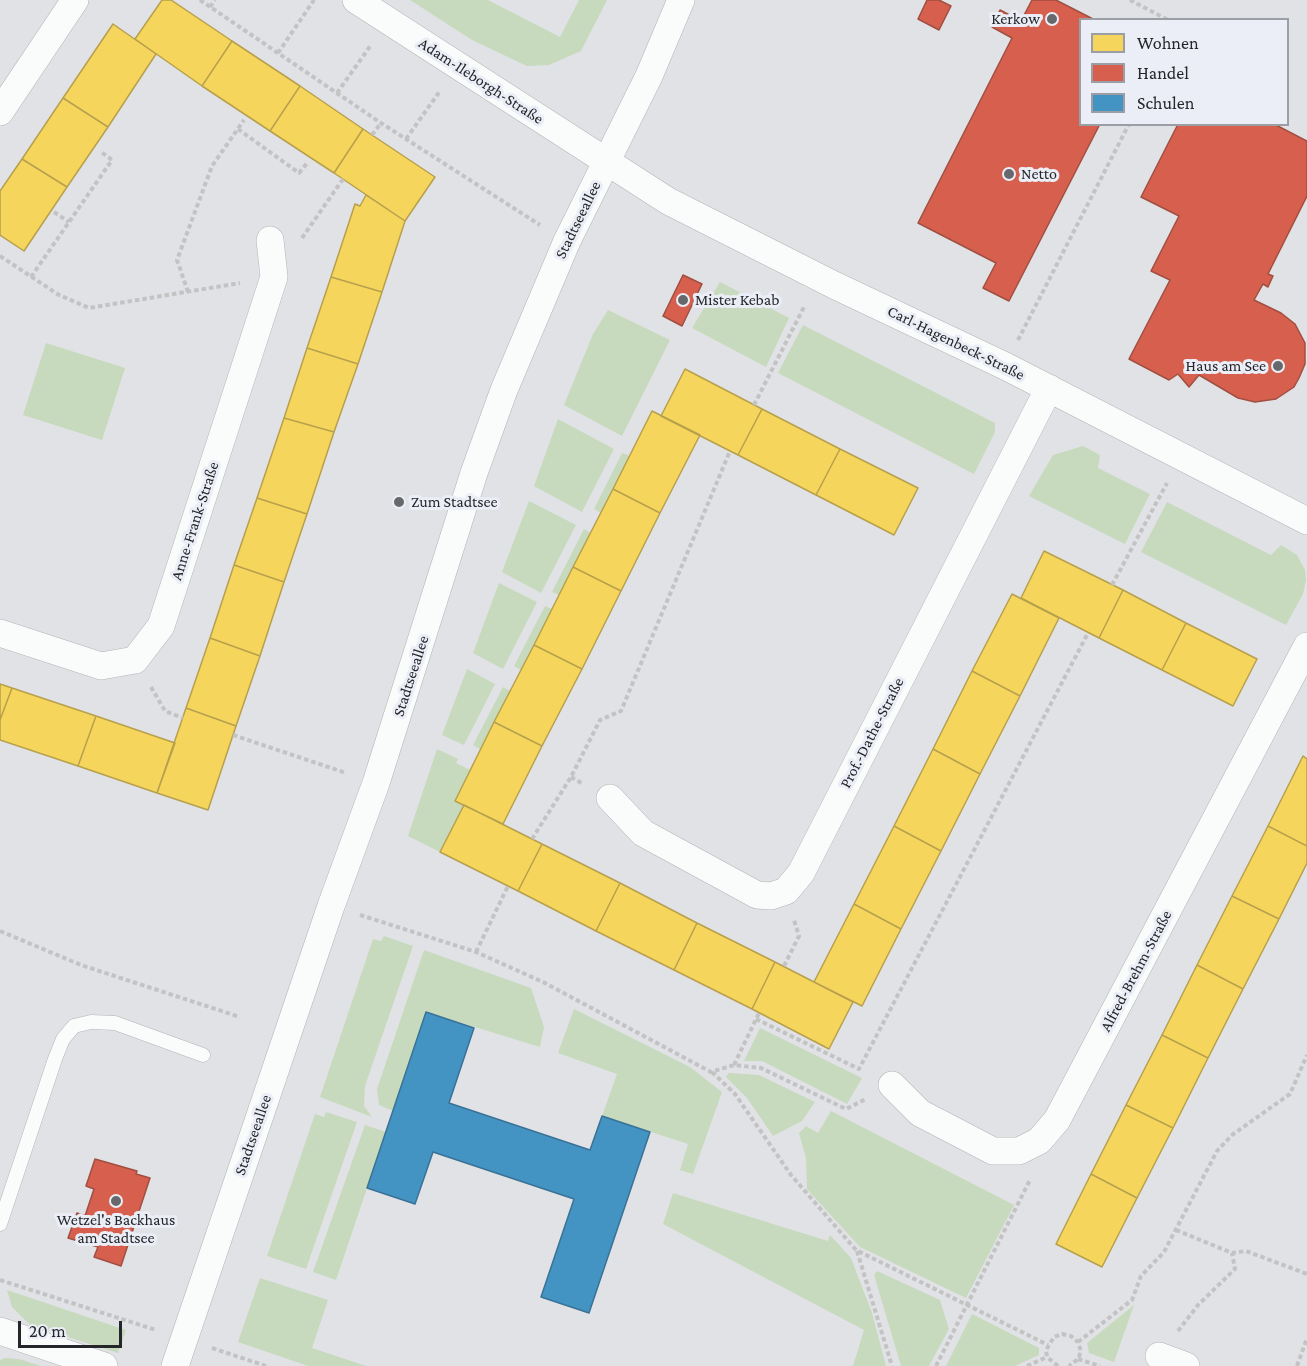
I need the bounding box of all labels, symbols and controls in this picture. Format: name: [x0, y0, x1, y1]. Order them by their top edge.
place label: Kerkow: [991, 9, 1040, 29]
marker: Kerkow: [1045, 12, 1059, 26]
legend: [1079, 18, 1289, 126]
text: Wohnen: [1137, 33, 1199, 53]
street label: Adam-Ileborgh-Straße: [415, 34, 547, 128]
text: Handel: [1137, 63, 1189, 83]
text: Schulen: [1137, 93, 1194, 113]
place label: Netto: [1021, 164, 1057, 184]
marker: Netto: [1002, 167, 1016, 181]
street label: Stadtseeallee: [551, 178, 605, 262]
place label: Mister Kebab: [695, 290, 779, 310]
marker: Mister Kebab: [676, 293, 690, 307]
street label: Carl-Hagenbeck-Straße: [884, 301, 1028, 385]
place label: Haus am See: [1186, 356, 1266, 376]
marker: Haus am See: [1271, 359, 1285, 373]
street label: Anne-Frank-Straße: [167, 459, 223, 583]
place label: Zum Stadtsee: [411, 492, 498, 512]
marker: Zum Stadtsee: [392, 495, 406, 509]
street label: Stadtseeallee: [389, 633, 433, 719]
street label: Prof.-Dathe-Straße: [836, 674, 908, 792]
street label: Alfred-Brehm-Straße: [1096, 907, 1176, 1035]
street label: Stadtseeallee: [230, 1092, 276, 1178]
marker: Wetzel's Backhaus am Stadtsee: [109, 1194, 123, 1208]
place label: Wetzel's Backhaus am Stadtsee: [57, 1210, 175, 1248]
scale bar: [21, 1309, 124, 1347]
text: 20 m: [29, 1321, 66, 1341]

